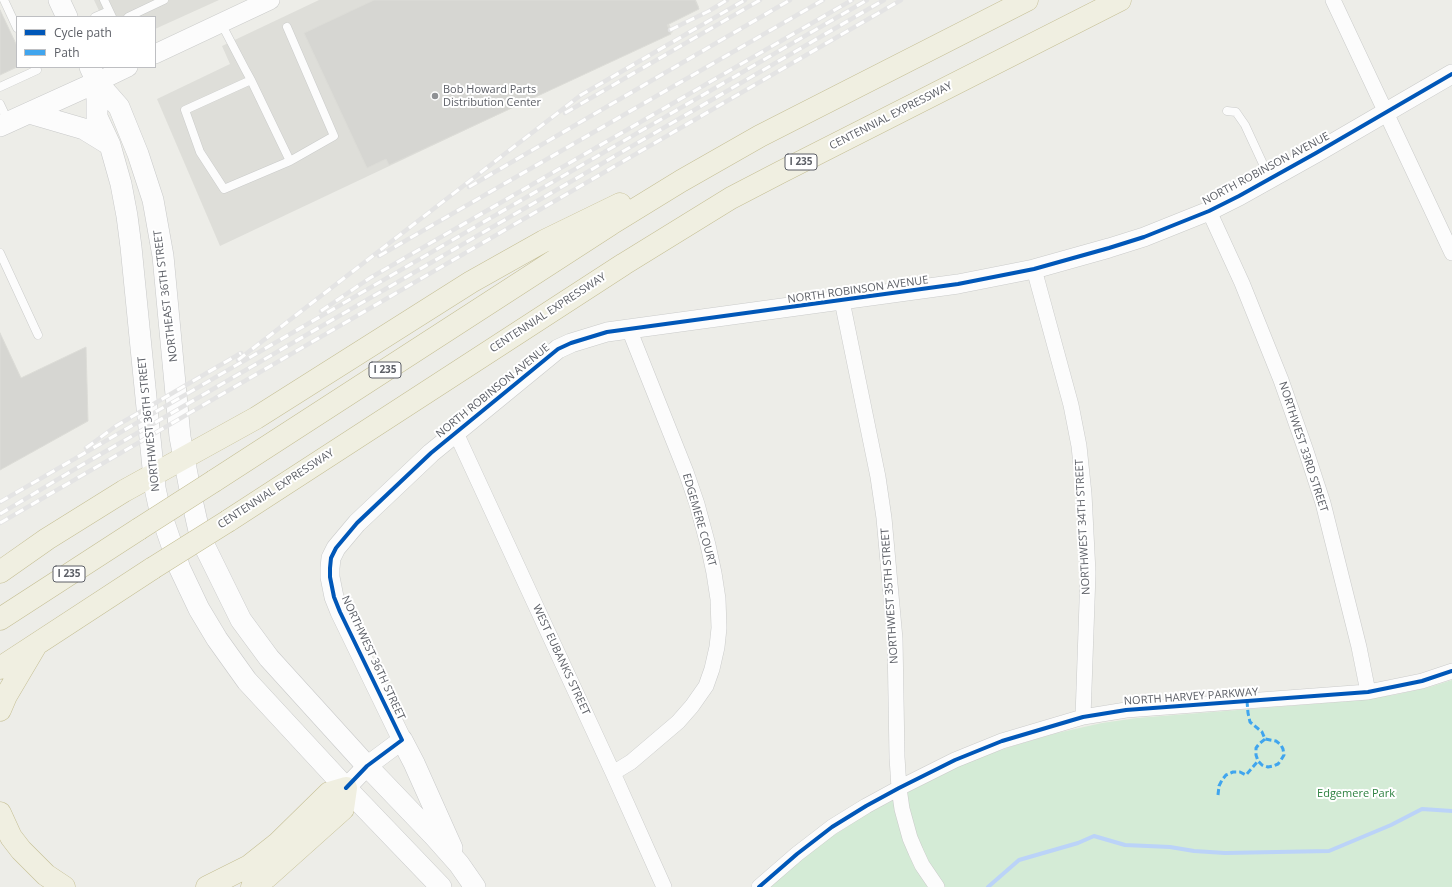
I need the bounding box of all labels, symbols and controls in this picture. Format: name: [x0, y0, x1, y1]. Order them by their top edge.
legend: [16, 16, 156, 68]
text: Cycle path: [54, 24, 112, 41]
text: Path: [54, 44, 80, 61]
street label: CENTENNIAL EXPRESSWAY: [827, 79, 955, 153]
place label: Bob Howard Parts Distribution Center: [443, 83, 541, 109]
marker: Bob Howard Parts Distribution Center: [430, 91, 440, 101]
street label: NORTH ROBINSON AVENUE: [1200, 130, 1332, 208]
road number: I 235: [785, 154, 817, 170]
street label: NORTHEAST 36TH STREET: [151, 229, 181, 363]
street label: CENTENNIAL EXPRESSWAY: [487, 270, 609, 356]
street label: NORTH ROBINSON AVENUE: [787, 274, 929, 306]
street label: NORTH ROBINSON AVENUE: [434, 341, 552, 441]
street label: NORTHWEST 36TH STREET: [135, 356, 163, 492]
road number: I 235: [369, 362, 401, 378]
street label: NORTHWEST 33RD STREET: [1276, 380, 1330, 514]
street label: CENTENNIAL EXPRESSWAY: [215, 446, 337, 532]
street label: NORTHWEST 34TH STREET: [1073, 459, 1093, 595]
street label: EDGEMERE COURT: [679, 472, 719, 568]
street label: NORTHWEST 35TH STREET: [879, 528, 901, 664]
road number: I 235: [53, 566, 85, 582]
street label: NORTHWEST 36TH STREET: [338, 594, 408, 722]
street label: WEST EUBANKS STREET: [530, 603, 592, 717]
street label: NORTH HARVEY PARKWAY: [1123, 686, 1259, 708]
park label: Edgemere Park: [1317, 787, 1395, 801]

